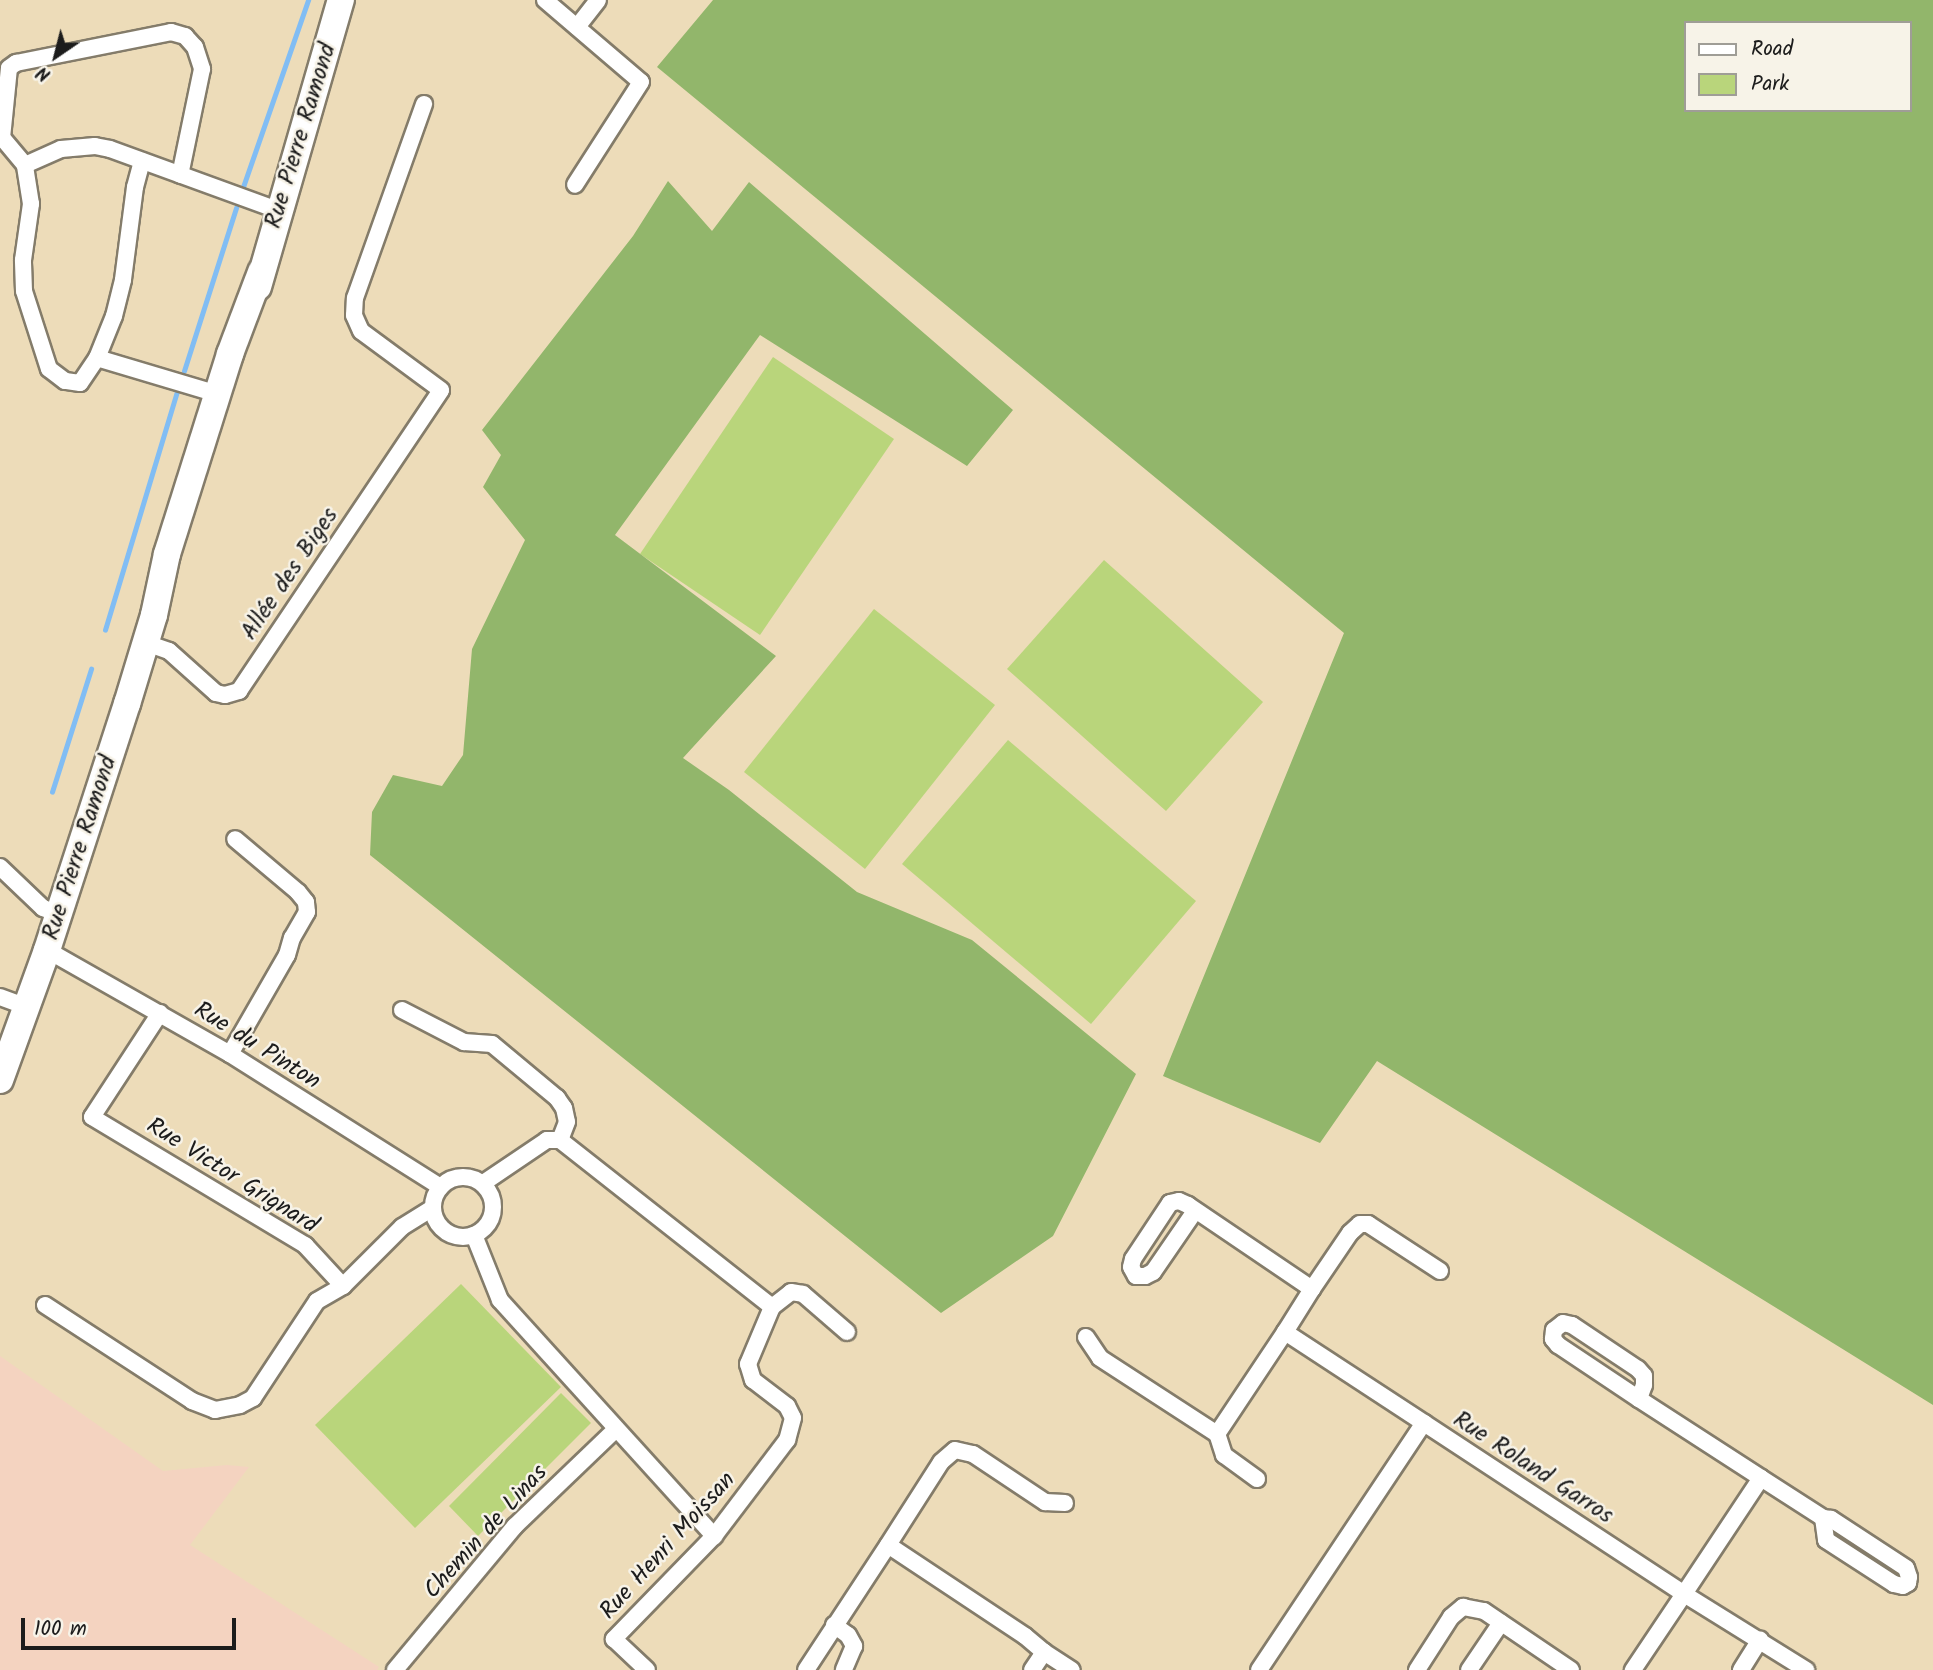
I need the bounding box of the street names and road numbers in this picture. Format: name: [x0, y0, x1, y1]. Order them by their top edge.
street label: Rue Pierre Ramond: [259, 40, 343, 232]
street label: Allée des Biges: [235, 502, 345, 646]
street label: Rue Pierre Ramond: [37, 752, 123, 944]
street label: Rue du Pinton: [188, 996, 326, 1096]
street label: Rue Victor Grignard: [141, 1112, 323, 1240]
street label: Rue Roland Garros: [1447, 1405, 1619, 1531]
street label: Chemin de Linas: [418, 1459, 554, 1605]
street label: Rue Henri Moissan: [594, 1466, 742, 1626]

